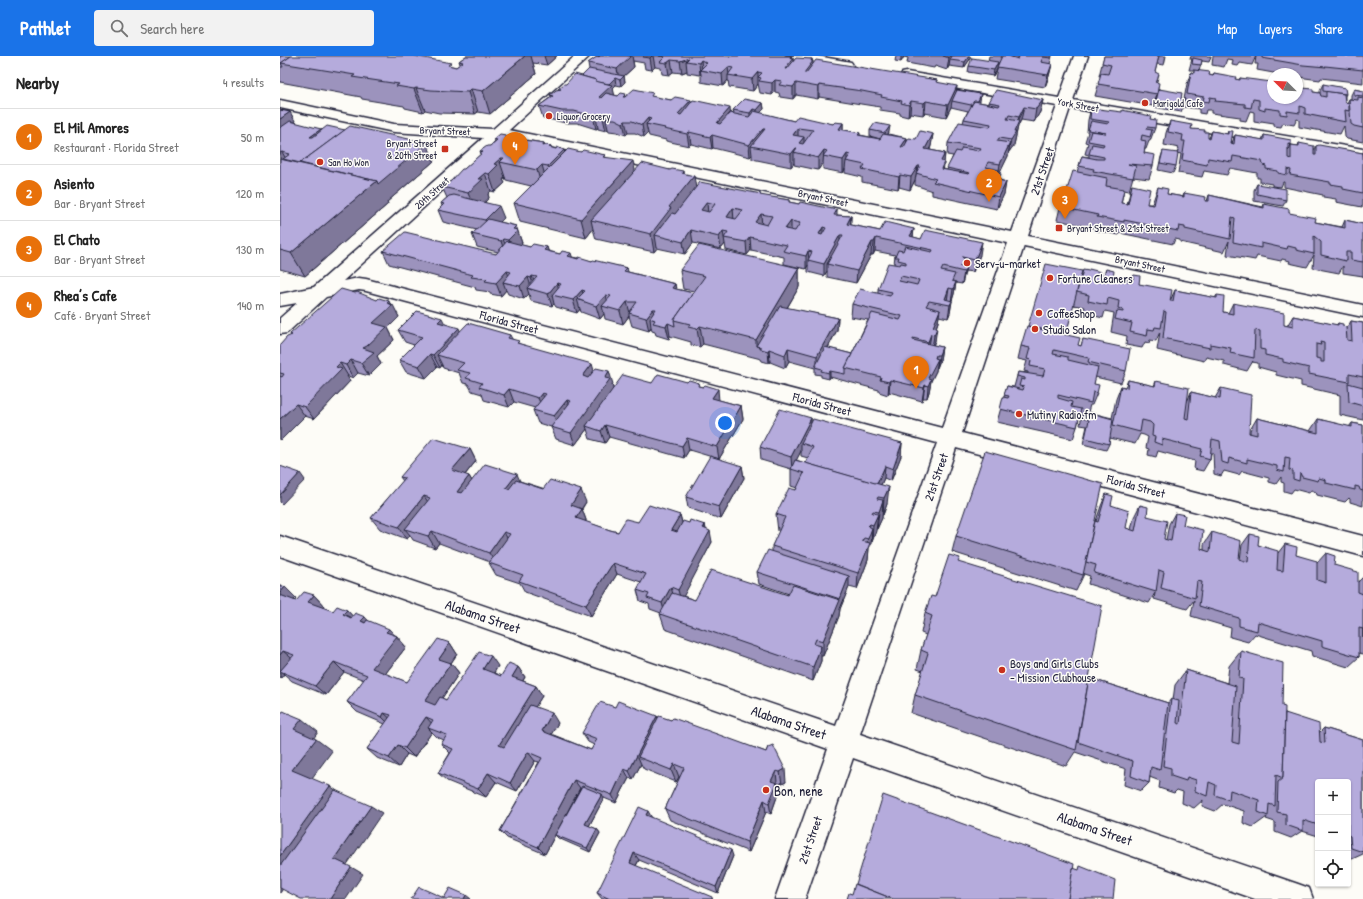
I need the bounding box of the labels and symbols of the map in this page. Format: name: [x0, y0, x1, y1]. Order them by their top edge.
north arrow: [1267, 68, 1303, 104]
street label: York Street: [1056, 95, 1100, 115]
place label: Marigold Cafe: [1153, 97, 1203, 110]
marker: Marigold Cafe: [1140, 98, 1150, 108]
place label: Liquor Grocery: [557, 110, 610, 123]
marker: Liquor Grocery: [544, 111, 554, 121]
street label: Bryant Street: [419, 124, 471, 138]
pin: 4: [502, 132, 528, 165]
place label: Bryant Street & 20th Street: [386, 137, 438, 162]
marker: Bryant Street & 20th Street: [440, 144, 450, 154]
street label: 21st Street: [1026, 144, 1058, 197]
place label: San Ho Won: [328, 156, 370, 169]
marker: San Ho Won: [315, 157, 325, 167]
pin: 2: [976, 169, 1002, 202]
street label: 20th Street: [412, 174, 453, 212]
street label: Bryant Street: [797, 186, 850, 210]
pin: 3: [1052, 186, 1078, 219]
place label: Bryant Street & 21st Street: [1067, 222, 1169, 235]
marker: Bryant Street & 21st Street: [1054, 223, 1064, 233]
street label: Bryant Street: [1114, 252, 1167, 276]
place label: Serv-u-market: [975, 255, 1041, 272]
marker: Serv-u-market: [962, 258, 972, 268]
place label: Fortune Cleaners: [1057, 270, 1133, 287]
marker: Fortune Cleaners: [1045, 273, 1055, 283]
place label: CoffeeShop: [1047, 305, 1095, 322]
street label: Florida Street: [477, 306, 541, 338]
marker: CoffeeShop: [1034, 308, 1044, 318]
place label: Studio Salon: [1043, 321, 1096, 338]
marker: Studio Salon: [1030, 324, 1040, 334]
pin: 1: [903, 356, 929, 389]
street label: Florida Street: [790, 388, 854, 420]
place label: Mutiny Radio.fm: [1027, 406, 1096, 423]
marker: Mutiny Radio.fm: [1014, 409, 1024, 419]
your location: [715, 413, 735, 433]
street label: 21st Street: [920, 450, 952, 503]
street label: Florida Street: [1104, 470, 1168, 502]
street label: Alabama Street: [443, 594, 523, 638]
place label: Boys and Girls Clubs - Mission Clubhouse: [1010, 655, 1099, 686]
marker: Boys and Girls Clubs - Mission Clubhouse: [997, 665, 1007, 675]
street label: Alabama Street: [749, 700, 829, 744]
place label: Bon, nene: [774, 781, 823, 800]
marker: Bon, nene: [761, 785, 771, 795]
street label: Alabama Street: [1055, 806, 1135, 850]
street label: 21st Street: [794, 813, 826, 866]

